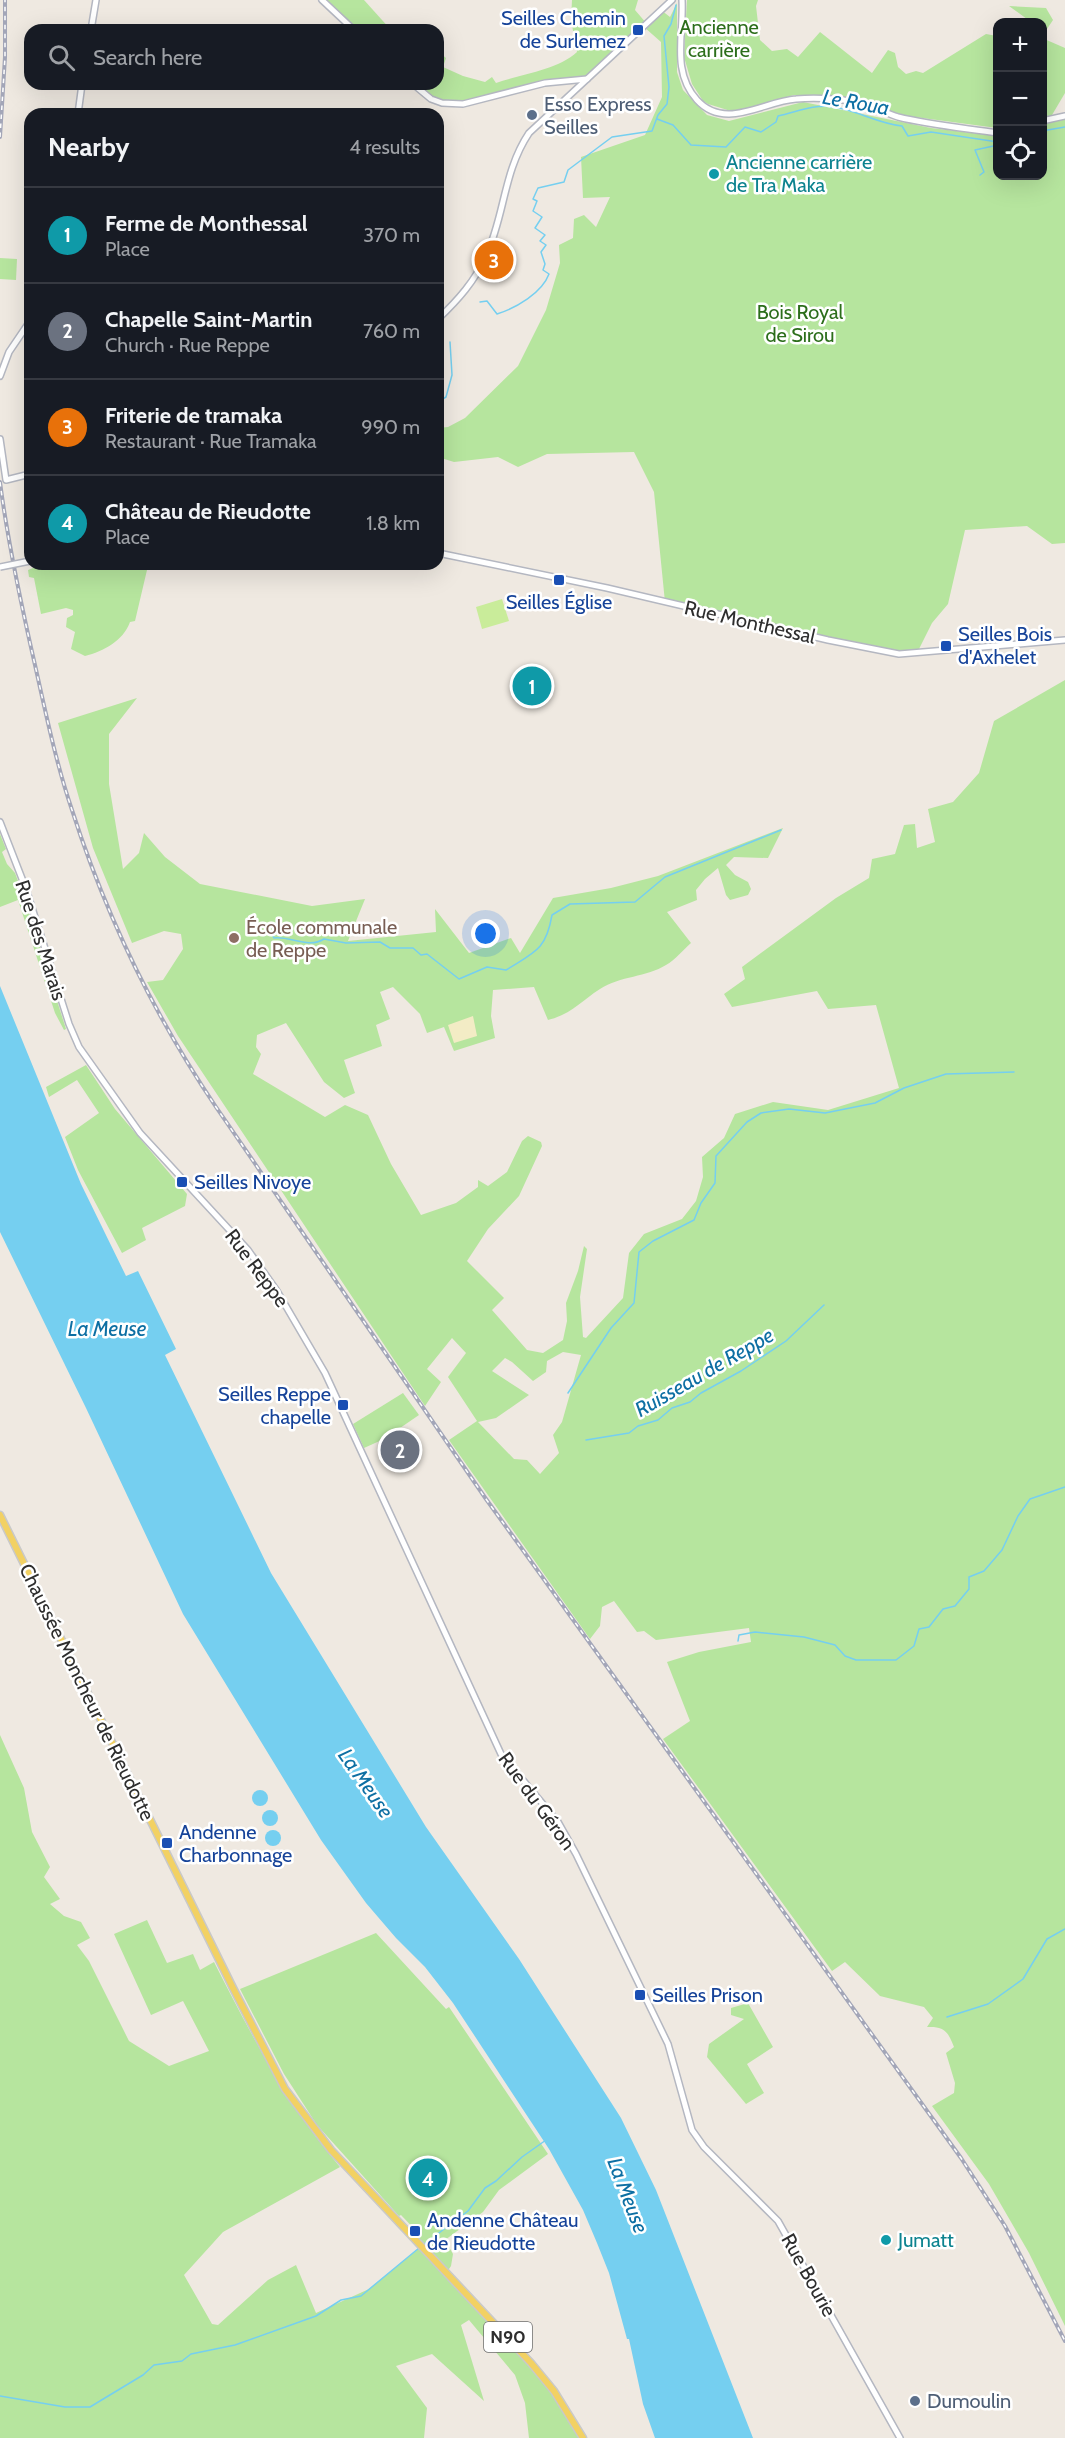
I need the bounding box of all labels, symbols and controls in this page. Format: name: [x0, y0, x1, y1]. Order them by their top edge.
place label: Seilles Chemin de Surlemez: [501, 6, 626, 53]
park label: Ancienne carrière: [679, 15, 759, 62]
map controls: [993, 18, 1047, 180]
button: +: [993, 18, 1047, 72]
marker: Seilles Chemin de Surlemez: [631, 23, 645, 37]
search box: [24, 24, 444, 90]
icon: search: [45, 41, 78, 74]
text: Search here: [93, 44, 202, 71]
button: −: [993, 72, 1047, 126]
water label: Le Roua: [821, 84, 891, 120]
place label: Esso Express Seilles: [544, 92, 652, 139]
marker: Esso Express Seilles: [525, 108, 539, 122]
button: locate: [993, 126, 1047, 180]
text: Nearby: [48, 131, 129, 163]
text: 4 results: [349, 135, 420, 159]
place label: Ancienne carrière de Tra Maka: [726, 150, 872, 197]
marker: Ancienne carrière de Tra Maka: [707, 167, 721, 181]
text: Ferme de Monthessal: [105, 210, 308, 237]
text: 1: [64, 223, 71, 247]
text: 370 m: [363, 223, 420, 247]
text: Place: [105, 237, 150, 261]
pin: 3: [474, 238, 514, 282]
park label: Bois Royal de Sirou: [757, 300, 844, 347]
text: Chapelle Saint-Martin: [105, 306, 312, 333]
text: 2: [62, 319, 73, 343]
text: 760 m: [363, 319, 420, 343]
text: Church · Rue Reppe: [105, 333, 270, 357]
text: Friterie de tramaka: [105, 402, 282, 429]
text: 3: [62, 415, 73, 439]
text: 990 m: [361, 415, 420, 439]
text: Restaurant · Rue Tramaka: [105, 429, 317, 453]
text: Château de Rieudotte: [105, 498, 311, 525]
text: 4: [61, 511, 74, 535]
text: 1.8 km: [366, 511, 420, 535]
text: Place: [105, 525, 150, 549]
marker: Seilles Église: [552, 573, 566, 587]
place label: Seilles Église: [506, 590, 612, 614]
street label: Rue Monthessal: [682, 595, 818, 649]
place label: Seilles Bois d'Axhelet: [958, 622, 1052, 669]
marker: Seilles Bois d'Axhelet: [939, 639, 953, 653]
pin: 1: [512, 664, 552, 708]
street label: Rue des Marais: [10, 877, 72, 1003]
place label: École communale de Reppe: [246, 915, 397, 962]
your location: [471, 919, 500, 948]
marker: École communale de Reppe: [227, 931, 241, 945]
place label: Seilles Nivoye: [194, 1170, 311, 1194]
marker: Seilles Nivoye: [175, 1175, 189, 1189]
street label: Rue Reppe: [220, 1224, 294, 1312]
water label: La Meuse: [68, 1316, 147, 1341]
water label: Ruisseau de Reppe: [630, 1322, 778, 1422]
place label: Seilles Reppe chapelle: [218, 1382, 331, 1429]
marker: Seilles Reppe chapelle: [336, 1398, 350, 1412]
pin: 2: [380, 1428, 420, 1472]
street label: Chaussée Moncheur de Rieudotte: [14, 1560, 160, 1824]
water label: La Meuse: [333, 1744, 399, 1823]
street label: Rue du Géron: [494, 1747, 580, 1855]
place label: Andenne Charbonnage: [179, 1820, 292, 1867]
marker: Andenne Charbonnage: [160, 1836, 174, 1850]
place label: Seilles Prison: [652, 1983, 763, 2007]
marker: Seilles Prison: [633, 1988, 647, 2002]
water label: La Meuse: [602, 2154, 654, 2237]
pin: 4: [408, 2156, 448, 2200]
place label: Andenne Château de Rieudotte: [427, 2208, 578, 2255]
marker: Andenne Château de Rieudotte: [408, 2224, 422, 2238]
place label: Jumatt: [897, 2228, 954, 2252]
street label: Rue Bourie: [776, 2229, 842, 2321]
marker: Jumatt: [879, 2233, 893, 2247]
road number: N90: [484, 2322, 532, 2352]
place label: Dumoulin: [927, 2389, 1011, 2413]
marker: Dumoulin: [908, 2394, 922, 2408]

